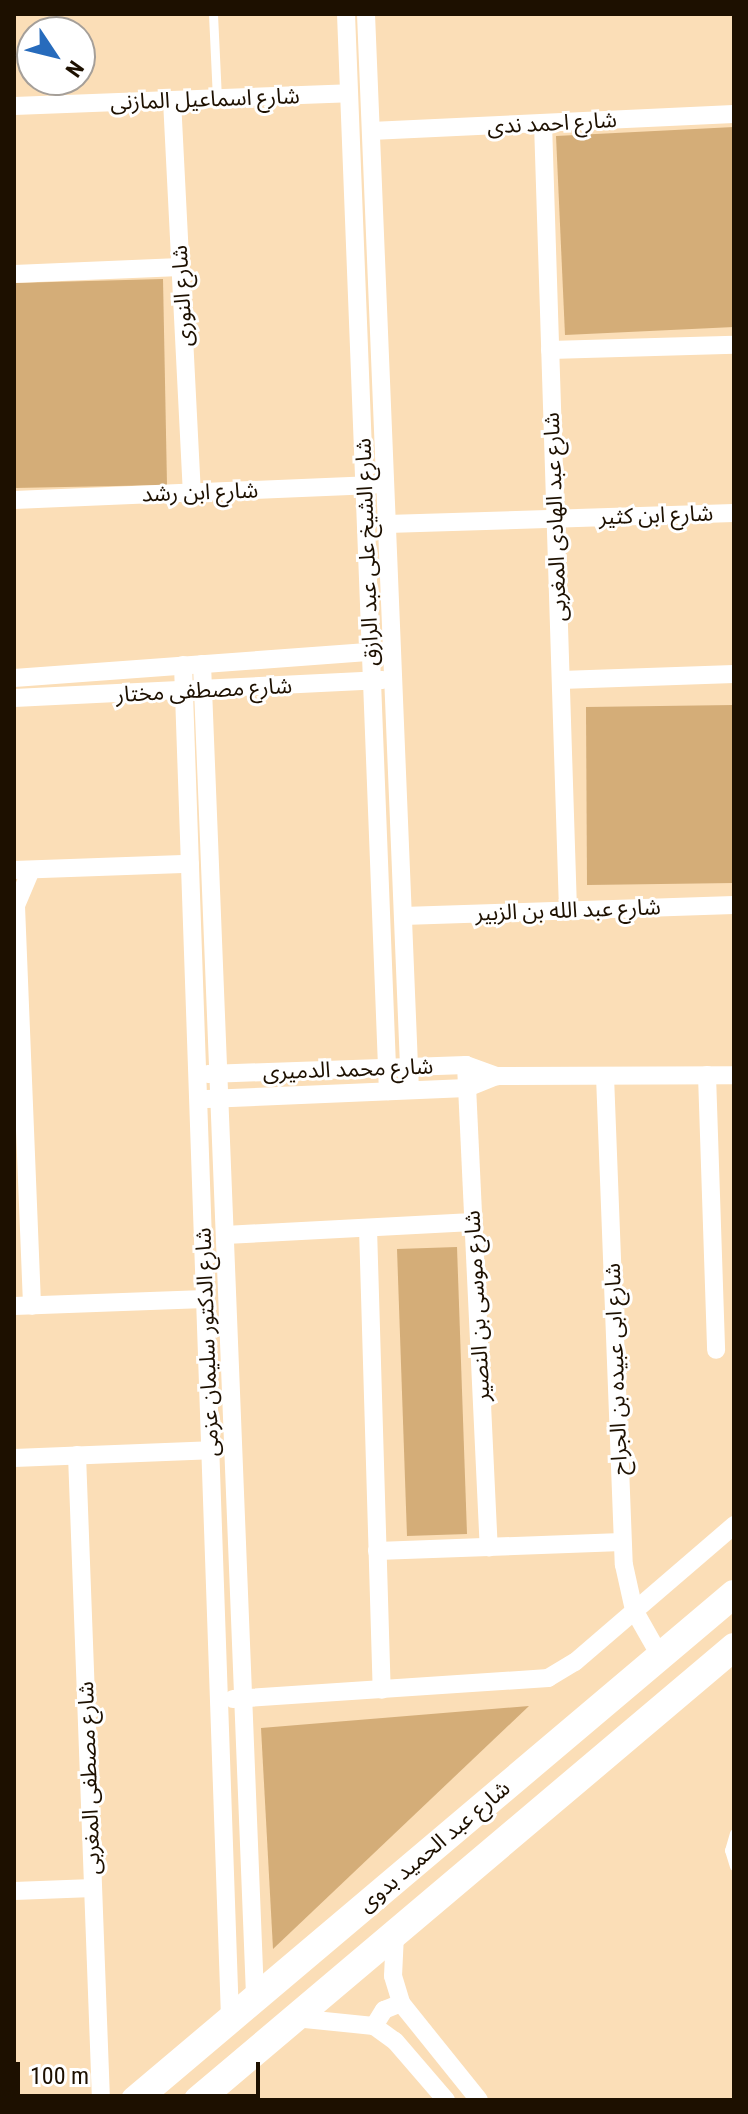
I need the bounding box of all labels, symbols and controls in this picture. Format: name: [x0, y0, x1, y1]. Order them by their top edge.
north arrow: [16, 16, 96, 96]
text: N: [60, 56, 89, 82]
street label: شارع اسماعيل المازنى: [110, 83, 300, 115]
street label: شارع احمد ندى: [486, 106, 618, 140]
street label: شارع النورى: [166, 245, 198, 347]
street label: شارع عبد الهادى المغربى: [538, 412, 572, 622]
street label: شارع الشيخ على عبد الرازق: [350, 438, 384, 666]
street label: شارع ابن رشد: [141, 477, 259, 507]
street label: شارع ابن كثير: [598, 500, 714, 530]
street label: شارع مصطفى مختار: [115, 672, 293, 708]
street label: شارع عبد الله بن الزبير: [475, 894, 661, 926]
street label: شارع محمد الدميرى: [262, 1053, 434, 1085]
street label: شارع موسى بن النصير: [459, 1210, 495, 1402]
street label: شارع الدكتور سليمان عزمى: [190, 1227, 224, 1457]
street label: شارع ابى عبيده بن الجراح: [599, 1262, 633, 1476]
street label: شارع مصطفى المغربى: [72, 1681, 106, 1875]
street label: شارع عبد الحميد بدوى: [353, 1775, 515, 1917]
scale bar: [20, 2046, 264, 2096]
text: 100 m: [30, 2062, 89, 2090]

